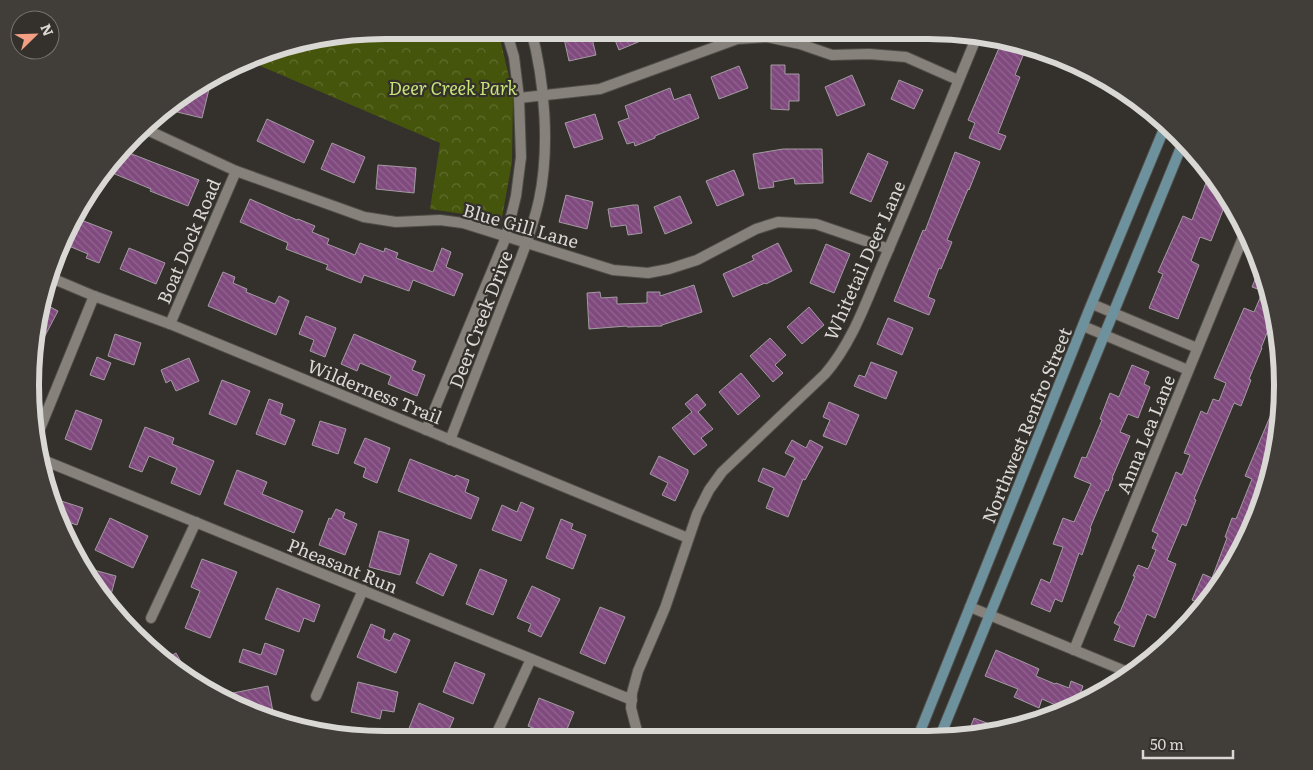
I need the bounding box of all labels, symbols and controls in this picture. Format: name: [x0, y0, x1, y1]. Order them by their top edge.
north arrow: [10, 10, 60, 60]
text: N: [36, 20, 59, 39]
park label: Deer Creek Park: [389, 74, 518, 101]
street label: Boat Dock Road: [149, 174, 227, 308]
street label: Whitetail Deer Lane: [817, 176, 911, 344]
street label: Blue Gill Lane: [460, 196, 582, 254]
street label: Deer Creek Drive: [441, 246, 519, 392]
street label: Northwest Renfro Street: [974, 322, 1078, 527]
street label: Wilderness Trail: [303, 352, 447, 430]
street label: Anna Lea Lane: [1109, 370, 1181, 498]
street label: Pheasant Run: [284, 531, 402, 599]
scale bar: [1143, 728, 1233, 760]
text: 50 m: [1150, 732, 1184, 755]

